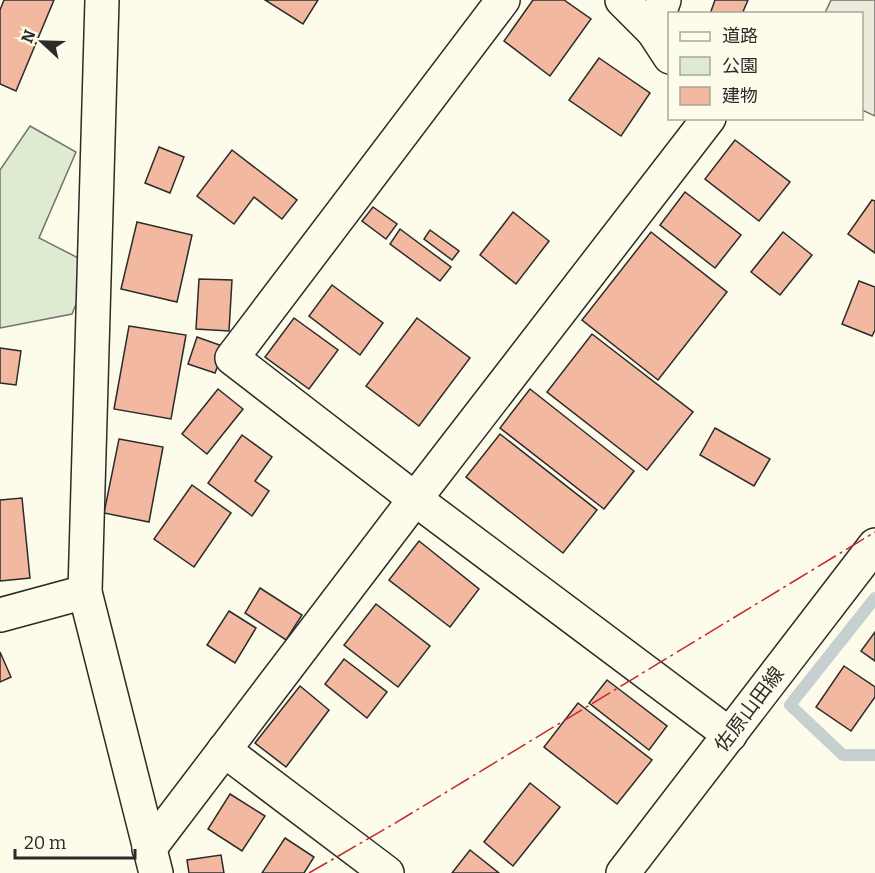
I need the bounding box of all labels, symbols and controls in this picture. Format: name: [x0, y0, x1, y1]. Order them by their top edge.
north arrow: [12, 12, 72, 72]
legend: [668, 12, 863, 120]
text: 道路: [722, 25, 758, 47]
text: N: [17, 27, 40, 46]
text: 公園: [722, 55, 758, 77]
text: 建物: [722, 85, 758, 107]
street label: 佐原山田線: [709, 662, 789, 756]
scale bar: [15, 822, 135, 860]
text: 20 m: [24, 832, 66, 854]

